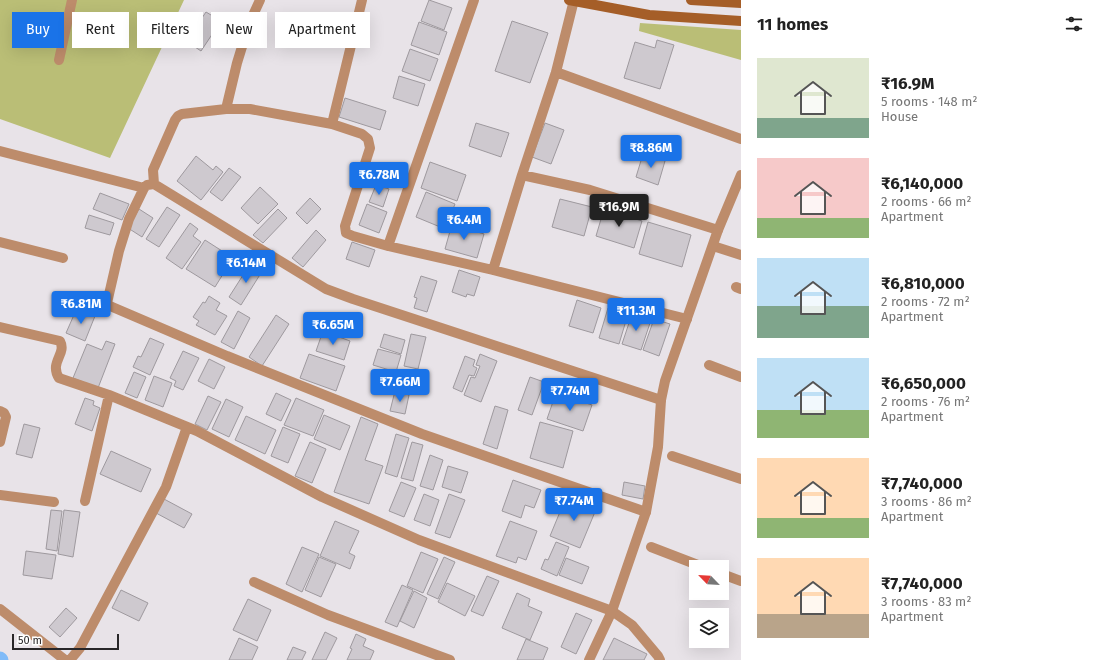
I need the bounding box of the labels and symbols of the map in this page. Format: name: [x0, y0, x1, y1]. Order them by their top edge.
pin: ₹8.86M: [618, 135, 684, 169]
pin: ₹6.78M: [346, 162, 412, 196]
pin: ₹16.9M: [586, 194, 652, 228]
pin: ₹6.4M: [436, 207, 492, 241]
pin: ₹6.14M: [213, 250, 279, 284]
pin: ₹6.81M: [48, 291, 114, 325]
pin: ₹11.3M: [603, 298, 669, 332]
pin: ₹6.65M: [300, 312, 366, 346]
pin: ₹7.66M: [367, 369, 433, 403]
pin: ₹7.74M: [537, 378, 603, 412]
pin: ₹7.74M: [541, 488, 607, 522]
north arrow: [689, 560, 729, 600]
scale bar: [12, 632, 119, 651]

